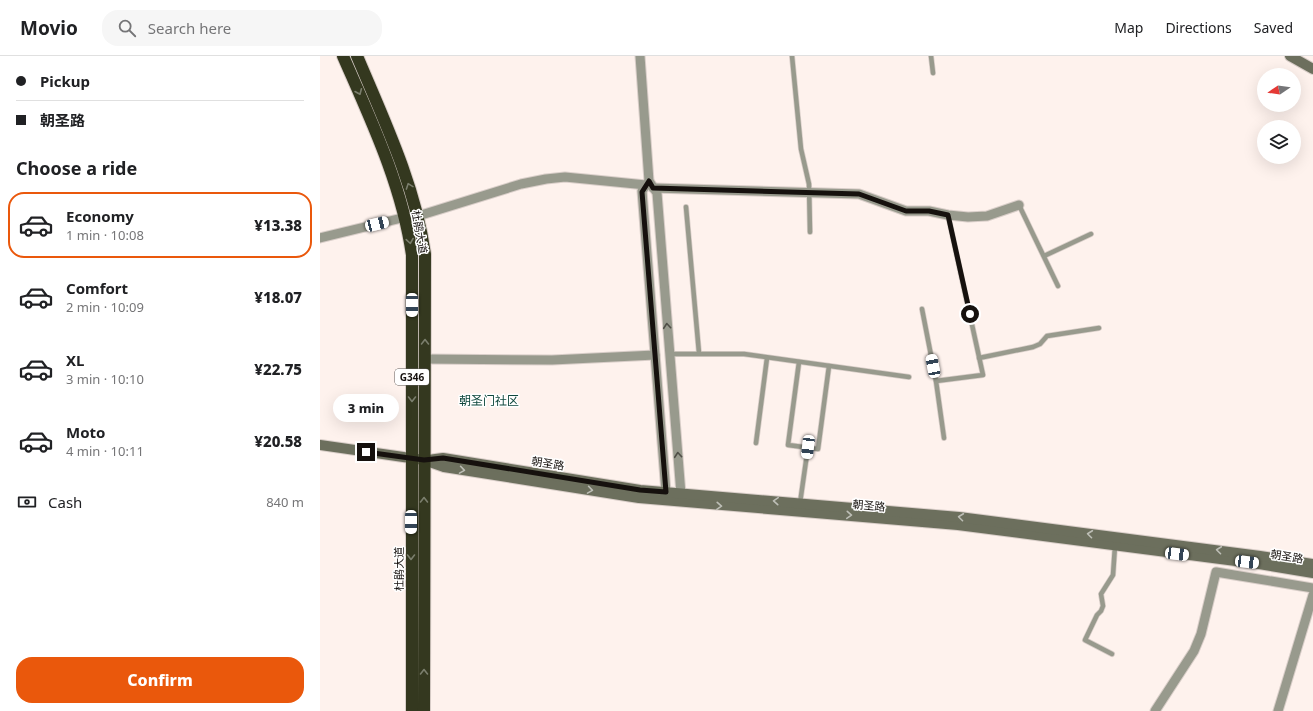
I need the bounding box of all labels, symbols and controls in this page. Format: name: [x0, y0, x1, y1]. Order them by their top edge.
search box: [102, 10, 382, 46]
text: Movio: [20, 15, 78, 41]
icon: search: [116, 17, 138, 39]
text: Search here: [148, 18, 231, 38]
text: Map: [1114, 18, 1143, 37]
text: Directions: [1165, 18, 1232, 37]
text: Saved: [1254, 18, 1293, 37]
north arrow: [1257, 68, 1301, 112]
map controls: [1257, 68, 1301, 164]
text: Pickup: [40, 71, 90, 91]
one-way arrow: [354, 88, 362, 95]
text: 朝圣路: [40, 110, 85, 130]
button: layers: [1257, 120, 1301, 164]
text: Choose a ride: [16, 156, 137, 180]
one-way arrow: [406, 183, 414, 190]
text: Economy: [66, 206, 134, 226]
icon: car: [18, 207, 54, 243]
street label: 杜鹃大道: [409, 209, 431, 255]
text: ¥13.38: [254, 215, 302, 235]
car: [364, 215, 390, 233]
text: 1 min · 10:08: [66, 226, 144, 244]
one-way arrow: [405, 238, 414, 244]
text: Comfort: [66, 278, 128, 298]
icon: car: [18, 279, 54, 315]
text: ¥18.07: [254, 287, 302, 307]
car: [406, 293, 418, 317]
text: 2 min · 10:09: [66, 298, 144, 316]
route start: [961, 305, 979, 323]
one-way arrow: [663, 323, 672, 329]
one-way arrow: [421, 339, 429, 345]
text: XL: [66, 350, 84, 370]
icon: car: [18, 351, 54, 387]
car: [925, 353, 941, 379]
text: ¥22.75: [254, 359, 302, 379]
road number: G346: [395, 369, 429, 385]
text: 3 min · 10:10: [66, 370, 144, 388]
district label: 朝圣门社区: [459, 392, 519, 409]
callout: 3 min: [333, 394, 399, 422]
one-way arrow: [408, 396, 416, 402]
text: 3 min: [348, 399, 384, 417]
text: Moto: [66, 422, 105, 442]
icon: car: [18, 423, 54, 459]
text: ¥20.58: [254, 431, 302, 451]
car: [801, 434, 815, 460]
text: 4 min · 10:11: [66, 442, 144, 460]
route end: [357, 443, 375, 461]
one-way arrow: [673, 452, 682, 458]
street label: 朝圣路: [531, 453, 565, 473]
one-way arrow: [459, 465, 465, 473]
one-way arrow: [587, 486, 593, 494]
icon: cash: [16, 491, 38, 513]
text: Cash: [48, 492, 82, 512]
text: 840 m: [266, 493, 304, 511]
street label: 朝圣路: [852, 496, 886, 514]
one-way arrow: [420, 497, 428, 503]
one-way arrow: [773, 497, 779, 506]
one-way arrow: [716, 501, 722, 510]
car: [405, 510, 417, 534]
one-way arrow: [846, 511, 852, 520]
one-way arrow: [958, 513, 964, 522]
one-way arrow: [1087, 530, 1093, 539]
one-way arrow: [1216, 546, 1222, 555]
street label: 朝圣路: [1270, 546, 1304, 566]
street label: 杜鹃大道: [391, 547, 406, 591]
car: [1164, 547, 1190, 561]
one-way arrow: [407, 554, 415, 560]
car: [1234, 555, 1260, 569]
button: Confirm: [16, 657, 304, 703]
one-way arrow: [420, 669, 428, 675]

